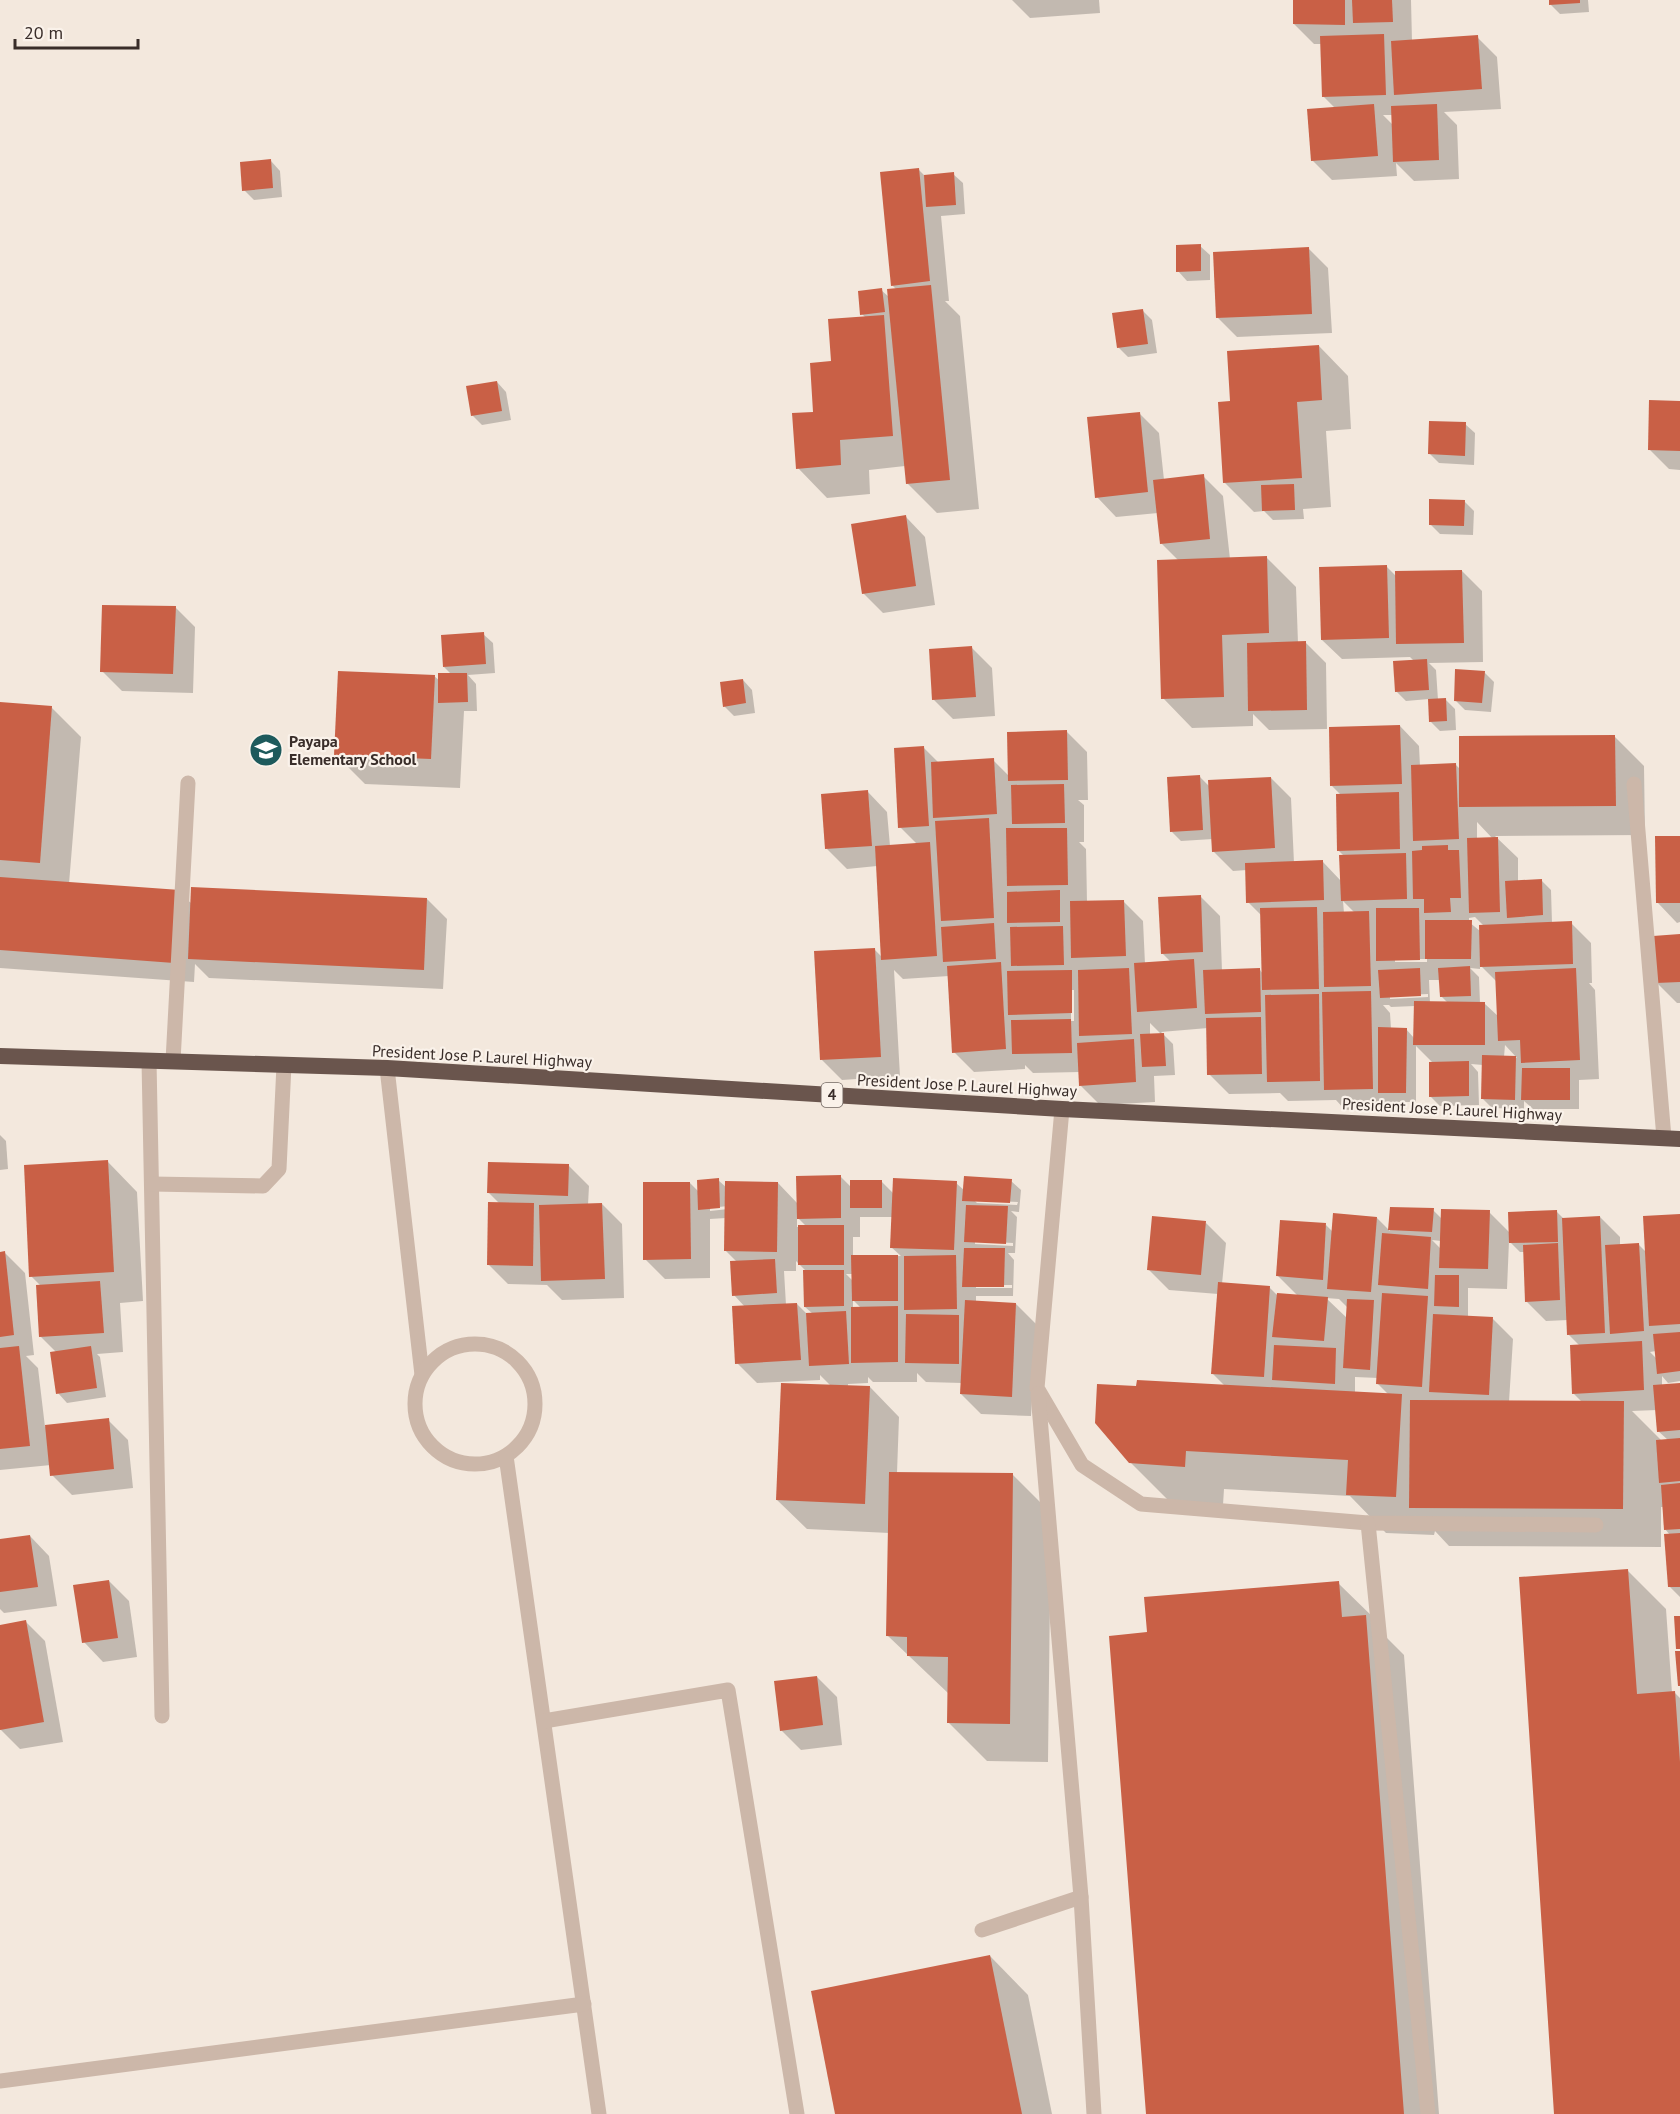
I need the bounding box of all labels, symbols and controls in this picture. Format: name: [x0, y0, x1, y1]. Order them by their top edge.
scale bar: [15, 12, 138, 50]
text: 20 m: [24, 21, 63, 44]
place label: Payapa Elementary School: [289, 731, 416, 769]
school or university icon: Payapa Elementary School: [248, 732, 284, 768]
street label: President Jose P. Laurel Highway: [371, 1040, 593, 1072]
street label: President Jose P. Laurel Highway: [856, 1069, 1078, 1101]
road number: 4: [822, 1083, 842, 1107]
street label: President Jose P. Laurel Highway: [1341, 1093, 1563, 1125]

